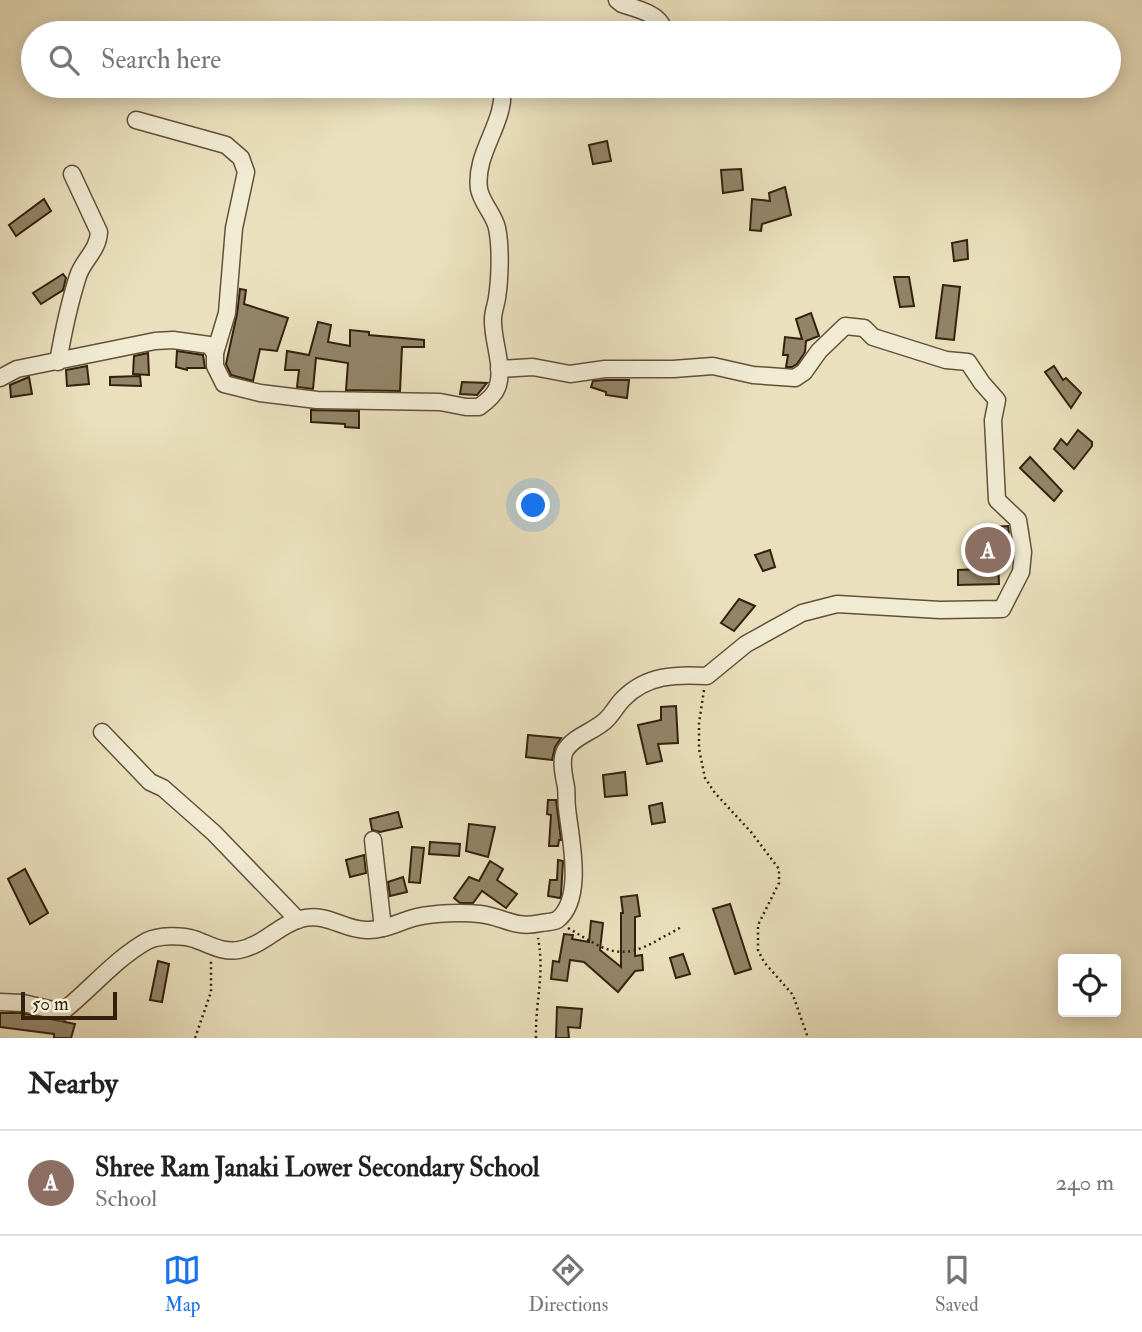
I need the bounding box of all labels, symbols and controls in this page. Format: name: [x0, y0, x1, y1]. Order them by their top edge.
search box: [21, 21, 1121, 98]
icon: search: [45, 41, 83, 79]
text: Search here: [101, 44, 221, 76]
your location: [516, 488, 550, 522]
pin: A: [965, 524, 1011, 576]
map controls: [1058, 954, 1121, 1017]
button: locate: [1058, 954, 1121, 1017]
scale bar: [21, 989, 117, 1021]
text: 50 m: [32, 992, 69, 1016]
text: Nearby: [28, 1065, 118, 1102]
text: Shree Ram Janaki Lower Secondary School: [95, 1152, 539, 1184]
text: A: [44, 1168, 58, 1197]
text: 240 m: [1055, 1168, 1114, 1197]
text: School: [95, 1184, 157, 1213]
tab: Map: [163, 1251, 201, 1317]
tab: Directions: [528, 1251, 608, 1317]
tab: Saved: [935, 1251, 979, 1317]

